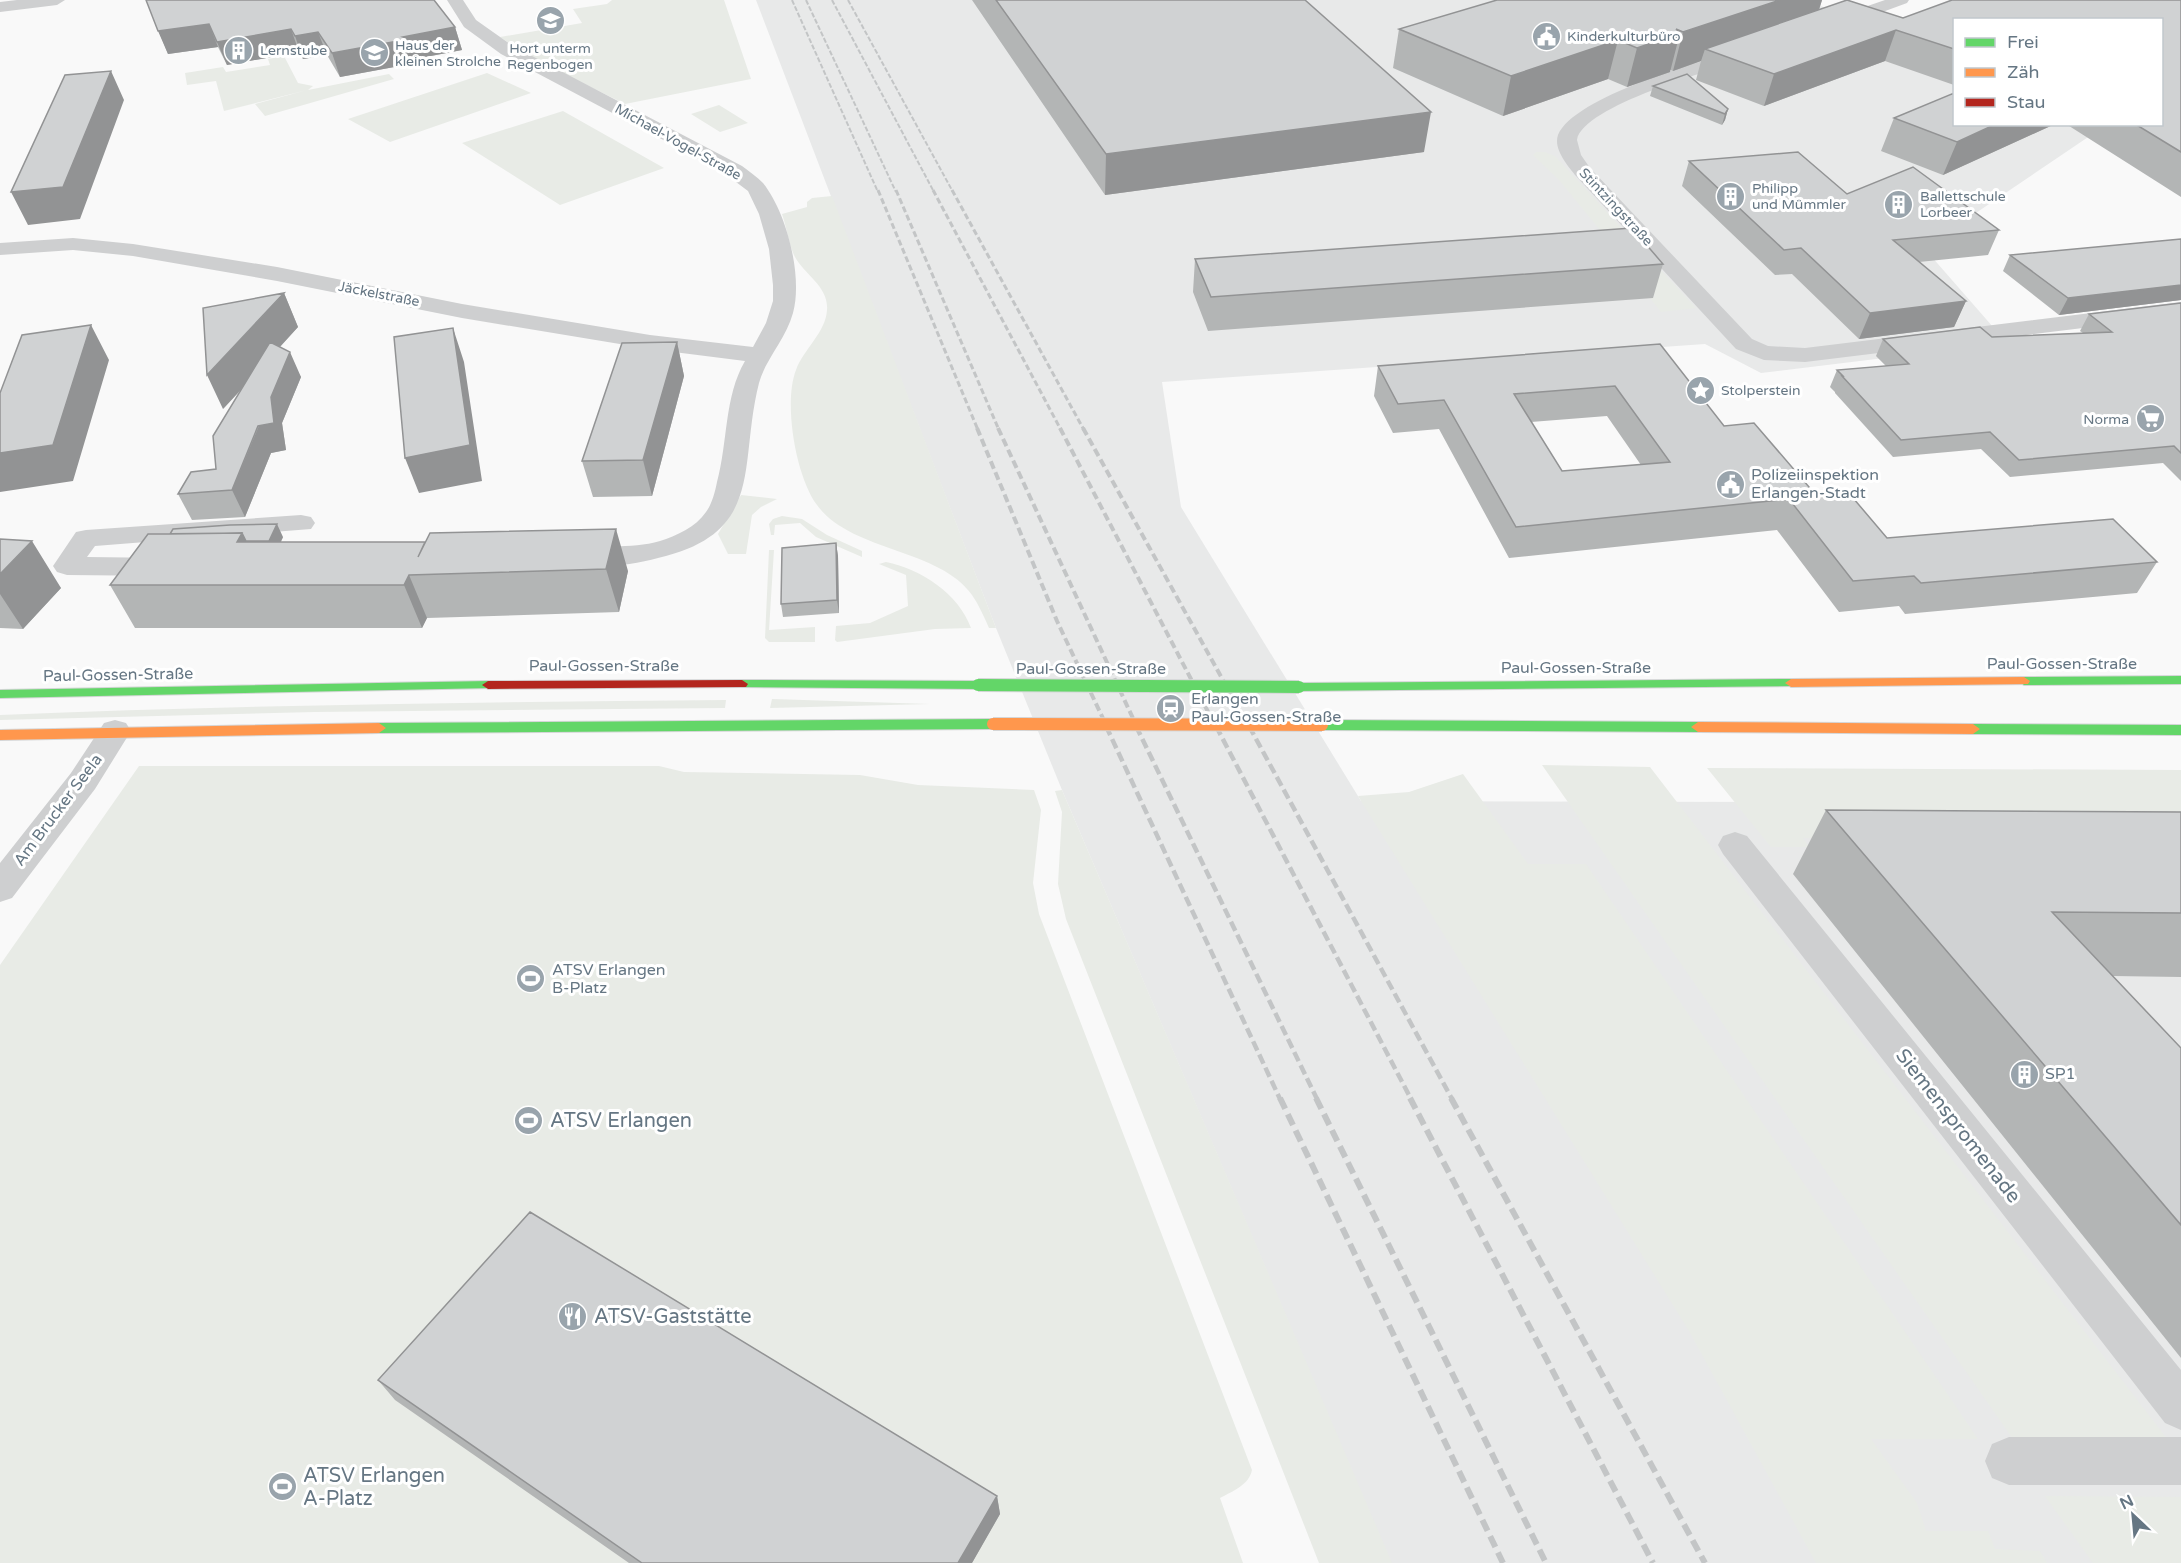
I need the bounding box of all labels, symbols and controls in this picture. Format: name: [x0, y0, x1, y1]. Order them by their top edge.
school or university icon: Hort unterm Regenbogen: [534, 5, 566, 37]
legend: [1953, 18, 2163, 126]
public building icon: Kinderkulturbüro: [1530, 20, 1562, 52]
place label: Kinderkulturbüro: [1567, 28, 1680, 45]
text: Frei: [2007, 31, 2039, 53]
building icon: Lernstube: [223, 34, 255, 66]
school or university icon: Haus der kleinen Strolche: [358, 37, 390, 69]
place label: Haus der kleinen Strolche: [395, 37, 501, 70]
place label: Hort unterm Regenbogen: [507, 40, 593, 73]
place label: Lernstube: [260, 42, 327, 59]
text: Zäh: [2007, 61, 2040, 83]
text: Stau: [2007, 91, 2046, 113]
street label: Michael-Vogel-Straße: [612, 100, 744, 184]
street label: Stintzingstraße: [1576, 165, 1656, 250]
building icon: Philipp und Mümmler: [1715, 180, 1747, 212]
place label: Philipp und Mümmler: [1752, 180, 1847, 213]
building icon: Ballettschule Lorbeer: [1883, 188, 1915, 220]
place label: Ballettschule Lorbeer: [1920, 188, 2006, 221]
street label: Jäckelstraße: [337, 278, 421, 310]
place icon: Stolperstein: [1684, 374, 1716, 406]
place label: Stolperstein: [1721, 382, 1801, 399]
supermarket icon: Norma: [2134, 403, 2166, 435]
place label: Norma: [2083, 411, 2129, 428]
place label: Polizeiinspektion Erlangen-Stadt: [1751, 465, 1879, 503]
public building icon: Polizeiinspektion Erlangen-Stadt: [1714, 468, 1746, 500]
street label: Paul-Gossen-Straße: [1987, 654, 2137, 674]
street label: Paul-Gossen-Straße: [529, 656, 679, 676]
street label: Paul-Gossen-Straße: [1501, 658, 1651, 678]
street label: Paul-Gossen-Straße: [1016, 659, 1166, 679]
street label: Paul-Gossen-Straße: [43, 664, 193, 686]
place label: Erlangen Paul-Gossen-Straße: [1191, 689, 1341, 727]
station icon: Erlangen Paul-Gossen-Straße: [1154, 692, 1186, 724]
street label: Am Brucker Seela: [9, 750, 107, 870]
place label: ATSV Erlangen B-Platz: [552, 960, 666, 998]
sports icon: ATSV Erlangen B-Platz: [515, 963, 547, 995]
street label: Siemenspromenade: [1890, 1044, 2026, 1208]
building icon: SP1: [2008, 1058, 2040, 1090]
place label: SP1: [2045, 1064, 2076, 1084]
sports icon: ATSV Erlangen: [513, 1105, 545, 1137]
place label: ATSV Erlangen: [550, 1109, 692, 1133]
restaurant icon: ATSV-Gaststätte: [557, 1301, 589, 1333]
place label: ATSV-Gaststätte: [594, 1305, 752, 1329]
place label: ATSV Erlangen A-Platz: [303, 1464, 445, 1511]
sports icon: ATSV Erlangen A-Platz: [266, 1471, 298, 1503]
north arrow: [2103, 1485, 2163, 1545]
text: N: [2117, 1491, 2137, 1514]

